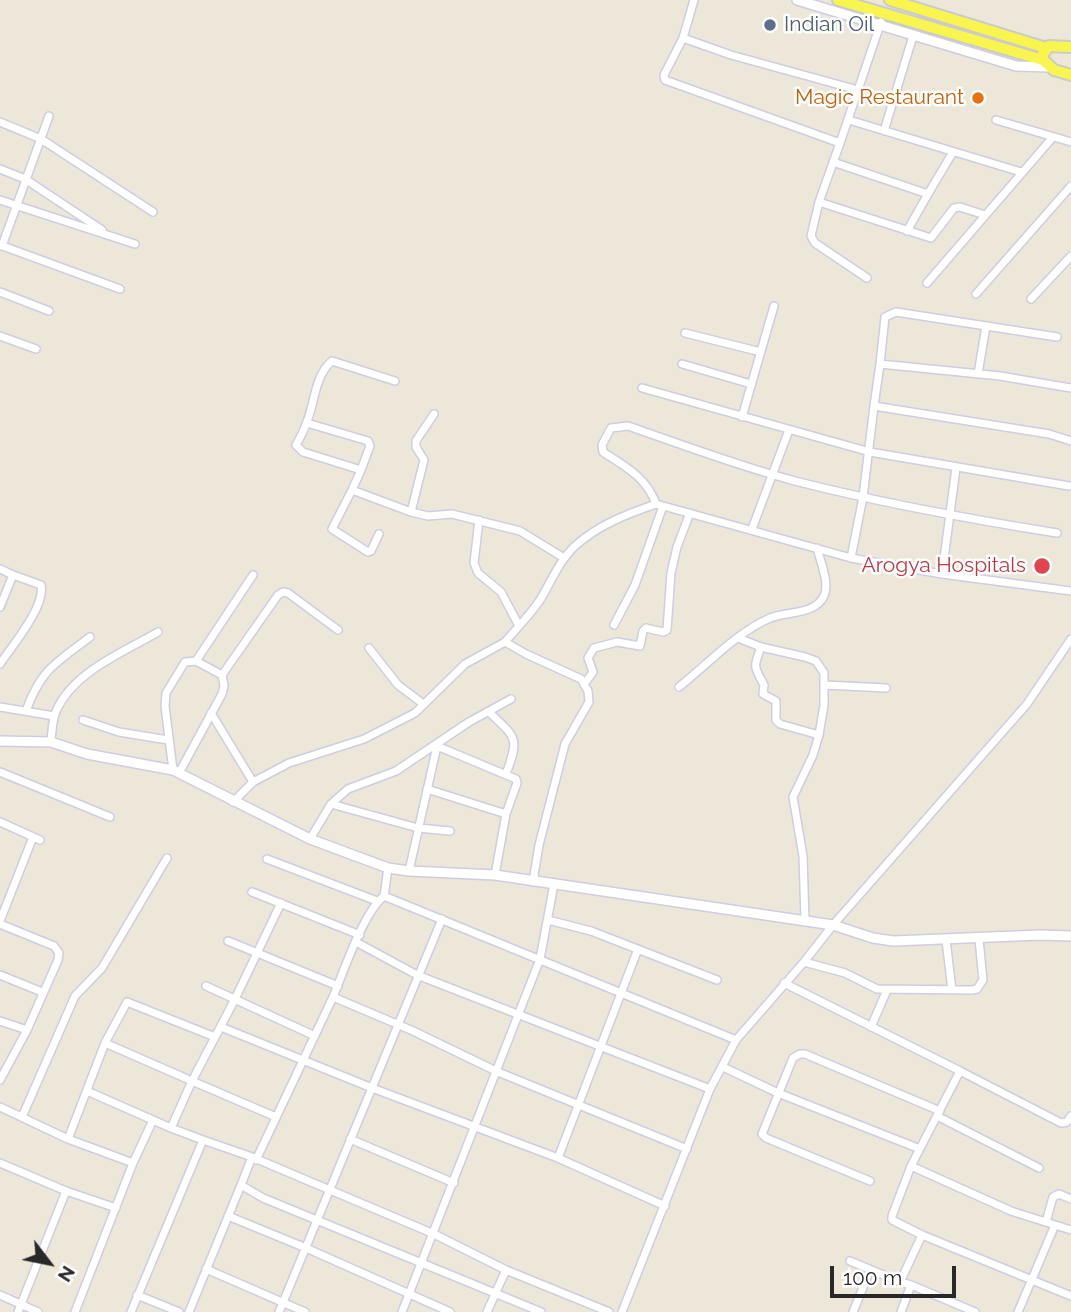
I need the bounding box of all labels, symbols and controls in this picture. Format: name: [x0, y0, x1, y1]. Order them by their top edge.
place label: Indian Oil: [784, 12, 874, 38]
marker: Indian Oil: [762, 17, 778, 33]
place label: Magic Restaurant: [795, 85, 964, 111]
marker: Magic Restaurant: [970, 90, 986, 106]
place label: Arogya Hospitals: [862, 553, 1026, 579]
marker: Arogya Hospitals: [1032, 556, 1052, 576]
north arrow: [14, 1228, 84, 1298]
scale bar: [833, 1252, 959, 1296]
text: N: [54, 1262, 80, 1286]
text: 100 m: [843, 1265, 902, 1290]

